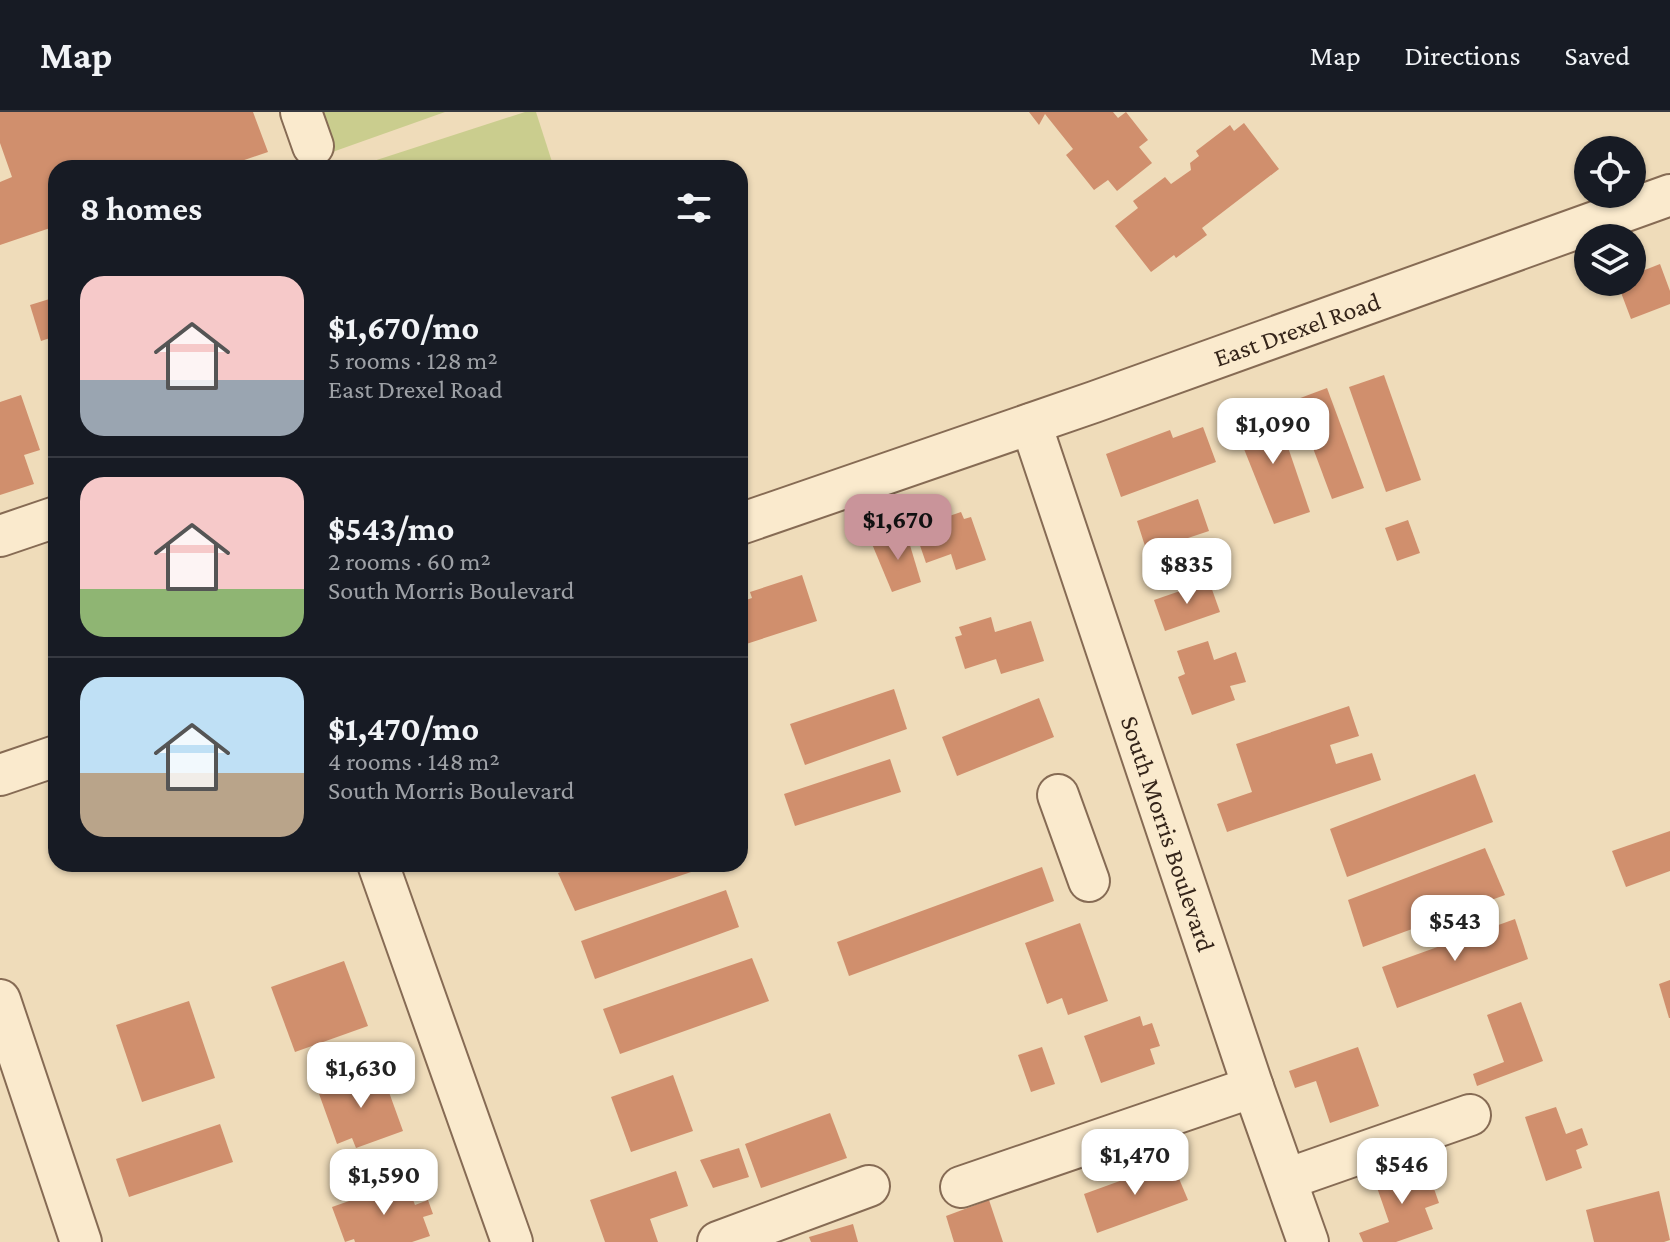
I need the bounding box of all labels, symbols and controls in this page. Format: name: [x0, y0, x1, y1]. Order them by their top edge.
text: Map: [40, 34, 113, 76]
text: Map: [1310, 40, 1361, 71]
text: Directions: [1405, 40, 1520, 71]
text: Saved: [1564, 40, 1630, 71]
map controls: [1574, 136, 1646, 296]
button: locate: [1574, 136, 1646, 208]
icon: filters: [672, 186, 716, 230]
text: 8 homes: [80, 190, 202, 227]
button: layers: [1574, 224, 1646, 296]
street label: East Drexel Road: [1210, 286, 1384, 372]
icon: home: [144, 308, 240, 404]
text: $1,670/mo: [328, 309, 479, 346]
text: 5 rooms · 128 m²: [328, 346, 498, 375]
text: East Drexel Road: [328, 375, 503, 404]
pin: $1,090: [1208, 398, 1338, 466]
text: $1,090: [1235, 409, 1311, 438]
pin: $1,670: [833, 494, 963, 562]
text: $1,670: [862, 505, 934, 534]
icon: home: [144, 509, 240, 605]
text: $543/mo: [328, 510, 454, 547]
pin: $835: [1140, 538, 1234, 606]
text: 2 rooms · 60 m²: [328, 547, 491, 576]
text: $835: [1160, 549, 1214, 578]
text: South Morris Boulevard: [328, 576, 574, 605]
icon: home: [144, 709, 240, 805]
text: $1,470/mo: [328, 710, 479, 747]
street label: South Morris Boulevard: [1115, 712, 1221, 955]
text: 4 rooms · 148 m²: [328, 747, 500, 776]
text: South Morris Boulevard: [328, 776, 574, 805]
pin: $543: [1408, 895, 1502, 963]
text: $543: [1429, 906, 1481, 935]
pin: $1,630: [296, 1042, 426, 1110]
text: $1,630: [325, 1053, 397, 1082]
pin: $1,470: [1070, 1129, 1200, 1197]
pin: $546: [1355, 1138, 1449, 1206]
text: $1,470: [1100, 1140, 1170, 1169]
pin: $1,590: [319, 1149, 449, 1217]
text: $546: [1375, 1149, 1429, 1178]
text: $1,590: [348, 1160, 420, 1189]

